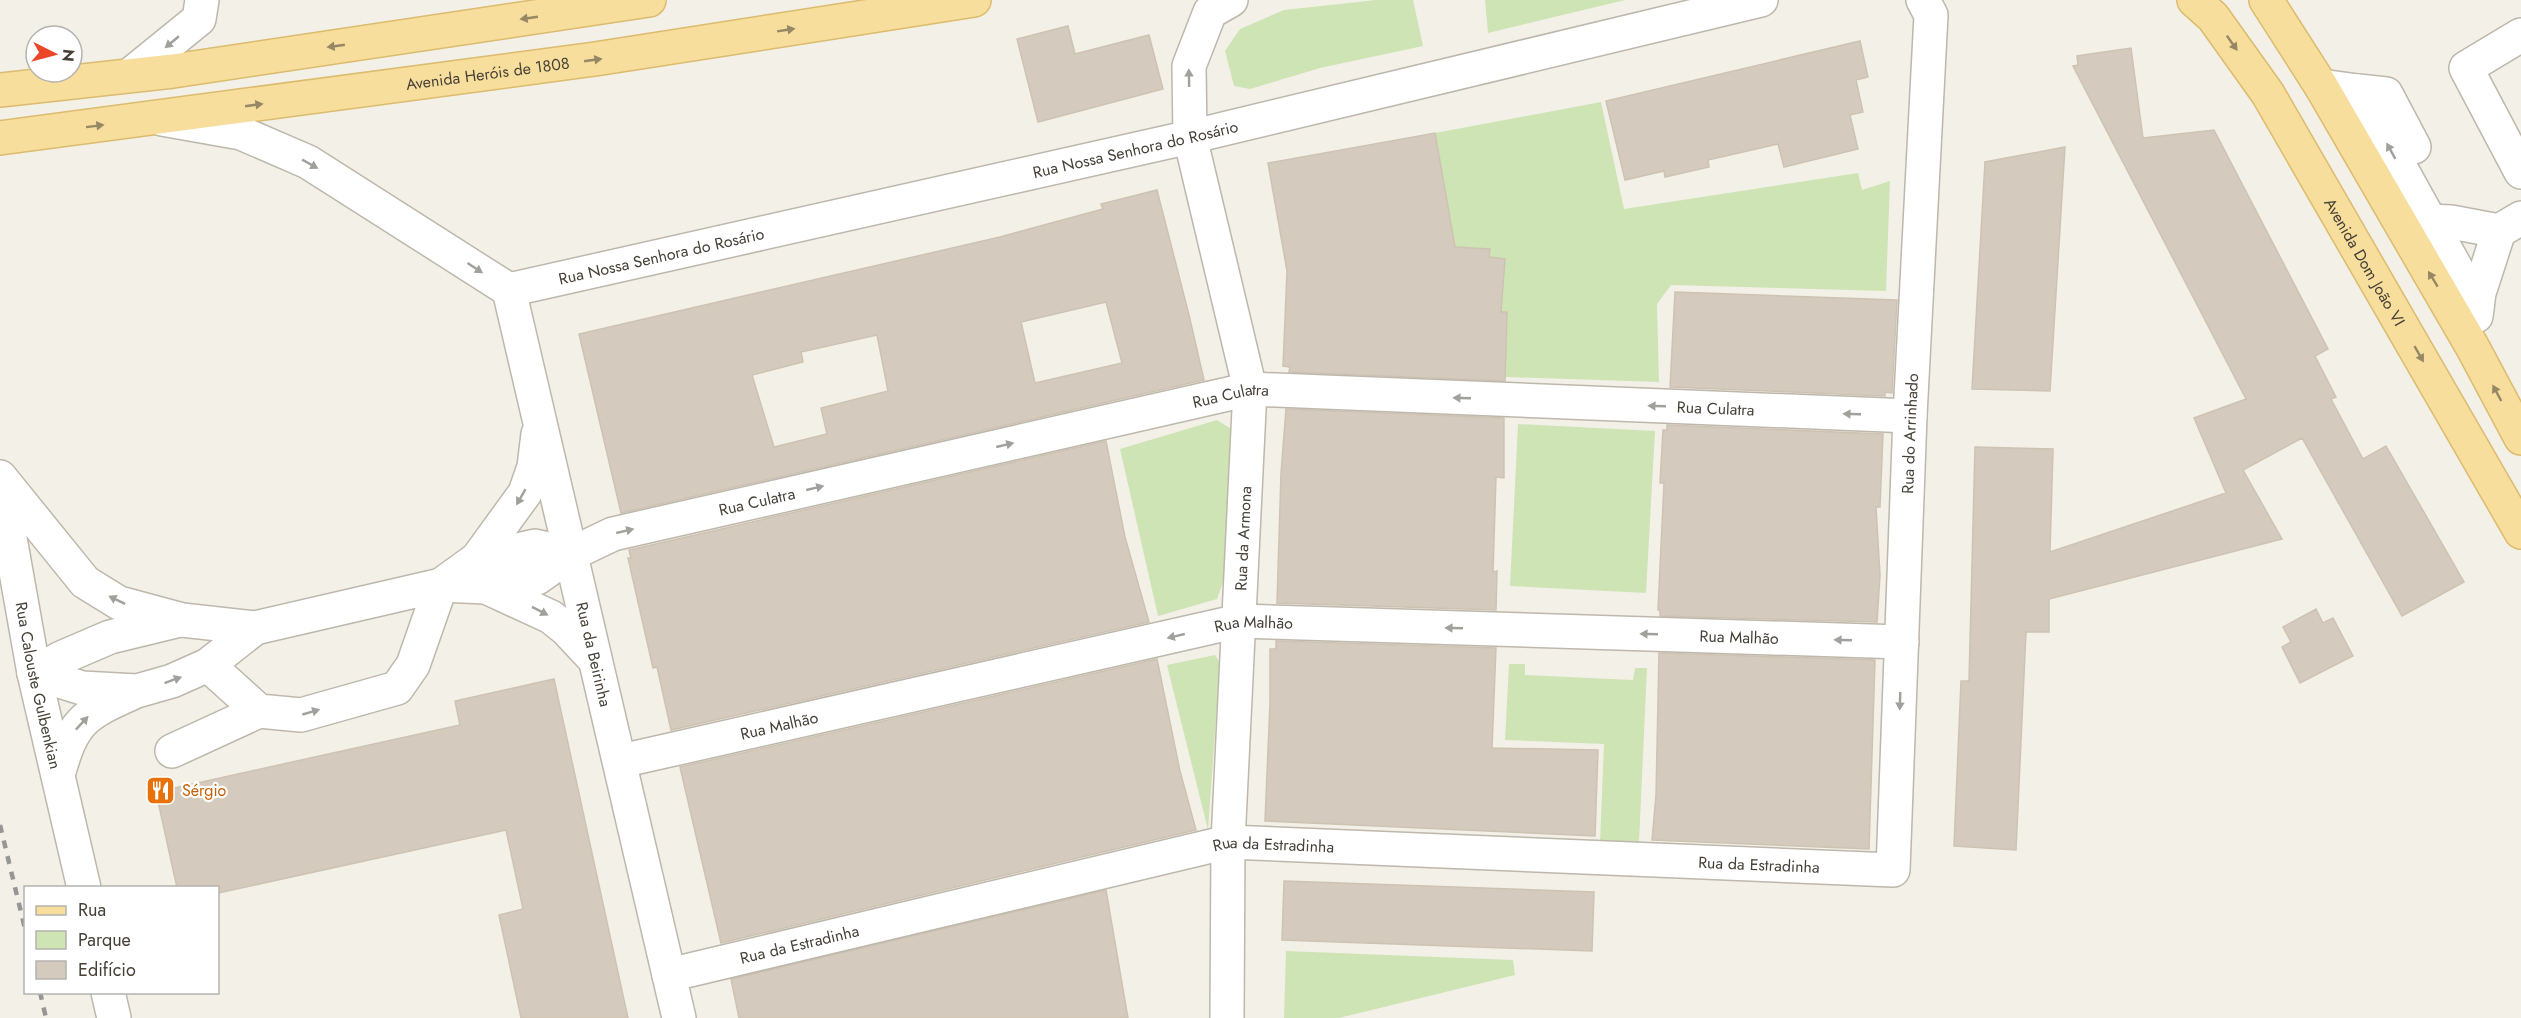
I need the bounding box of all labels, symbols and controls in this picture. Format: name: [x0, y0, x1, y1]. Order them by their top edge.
one-way arrow: [519, 13, 538, 22]
north arrow: [24, 24, 84, 84]
one-way arrow: [776, 25, 795, 34]
one-way arrow: [165, 35, 180, 48]
one-way arrow: [2226, 35, 2238, 51]
one-way arrow: [326, 42, 345, 51]
text: N: [56, 48, 81, 63]
street label: Avenida Heróis de 1808: [405, 52, 571, 96]
one-way arrow: [584, 55, 603, 64]
one-way arrow: [1184, 69, 1194, 88]
one-way arrow: [245, 100, 264, 109]
street label: Rua Nossa Senhora do Rosário: [1030, 115, 1241, 184]
one-way arrow: [86, 121, 105, 130]
one-way arrow: [2386, 142, 2396, 159]
one-way arrow: [302, 159, 319, 169]
street label: Avenida Dom João VI: [2318, 194, 2411, 330]
street label: Rua Nossa Senhora do Rosário: [556, 222, 767, 291]
one-way arrow: [467, 262, 483, 273]
one-way arrow: [2427, 271, 2438, 287]
one-way arrow: [2414, 346, 2424, 363]
street label: Rua do Arrinhado: [1896, 372, 1924, 494]
street label: Rua Culatra: [1190, 378, 1269, 414]
one-way arrow: [2492, 384, 2502, 401]
one-way arrow: [1453, 393, 1472, 402]
street label: Rua Culatra: [1676, 395, 1755, 422]
one-way arrow: [1648, 402, 1667, 411]
one-way arrow: [1842, 410, 1861, 419]
one-way arrow: [996, 440, 1015, 449]
street label: Rua Culatra: [716, 482, 797, 522]
one-way arrow: [806, 483, 825, 492]
street label: Rua da Armona: [1229, 485, 1257, 591]
one-way arrow: [516, 489, 527, 505]
one-way arrow: [615, 526, 634, 536]
one-way arrow: [108, 595, 125, 605]
street label: Rua Calouste Gulbenkian: [10, 600, 67, 771]
street label: Rua da Beirinha: [570, 600, 617, 709]
one-way arrow: [531, 607, 548, 616]
street label: Rua Malhão: [1212, 610, 1293, 638]
one-way arrow: [1444, 624, 1463, 633]
street label: Rua Malhão: [1699, 625, 1779, 650]
one-way arrow: [1639, 630, 1658, 639]
one-way arrow: [1167, 631, 1186, 641]
one-way arrow: [1834, 636, 1853, 645]
one-way arrow: [164, 674, 182, 684]
one-way arrow: [1895, 691, 1904, 710]
street label: Rua Malhão: [738, 706, 820, 746]
one-way arrow: [302, 707, 320, 716]
one-way arrow: [75, 716, 89, 731]
restaurant icon: Sérgio: [145, 774, 177, 806]
place label: Sérgio: [182, 779, 227, 802]
street label: Rua da Estradinha: [1210, 831, 1335, 858]
street label: Rua da Estradinha: [1698, 851, 1820, 879]
legend: [24, 886, 219, 994]
text: Rua: [78, 897, 106, 923]
street label: Rua da Estradinha: [738, 919, 861, 970]
text: Parque: [78, 927, 131, 953]
text: Edifício: [78, 957, 136, 983]

